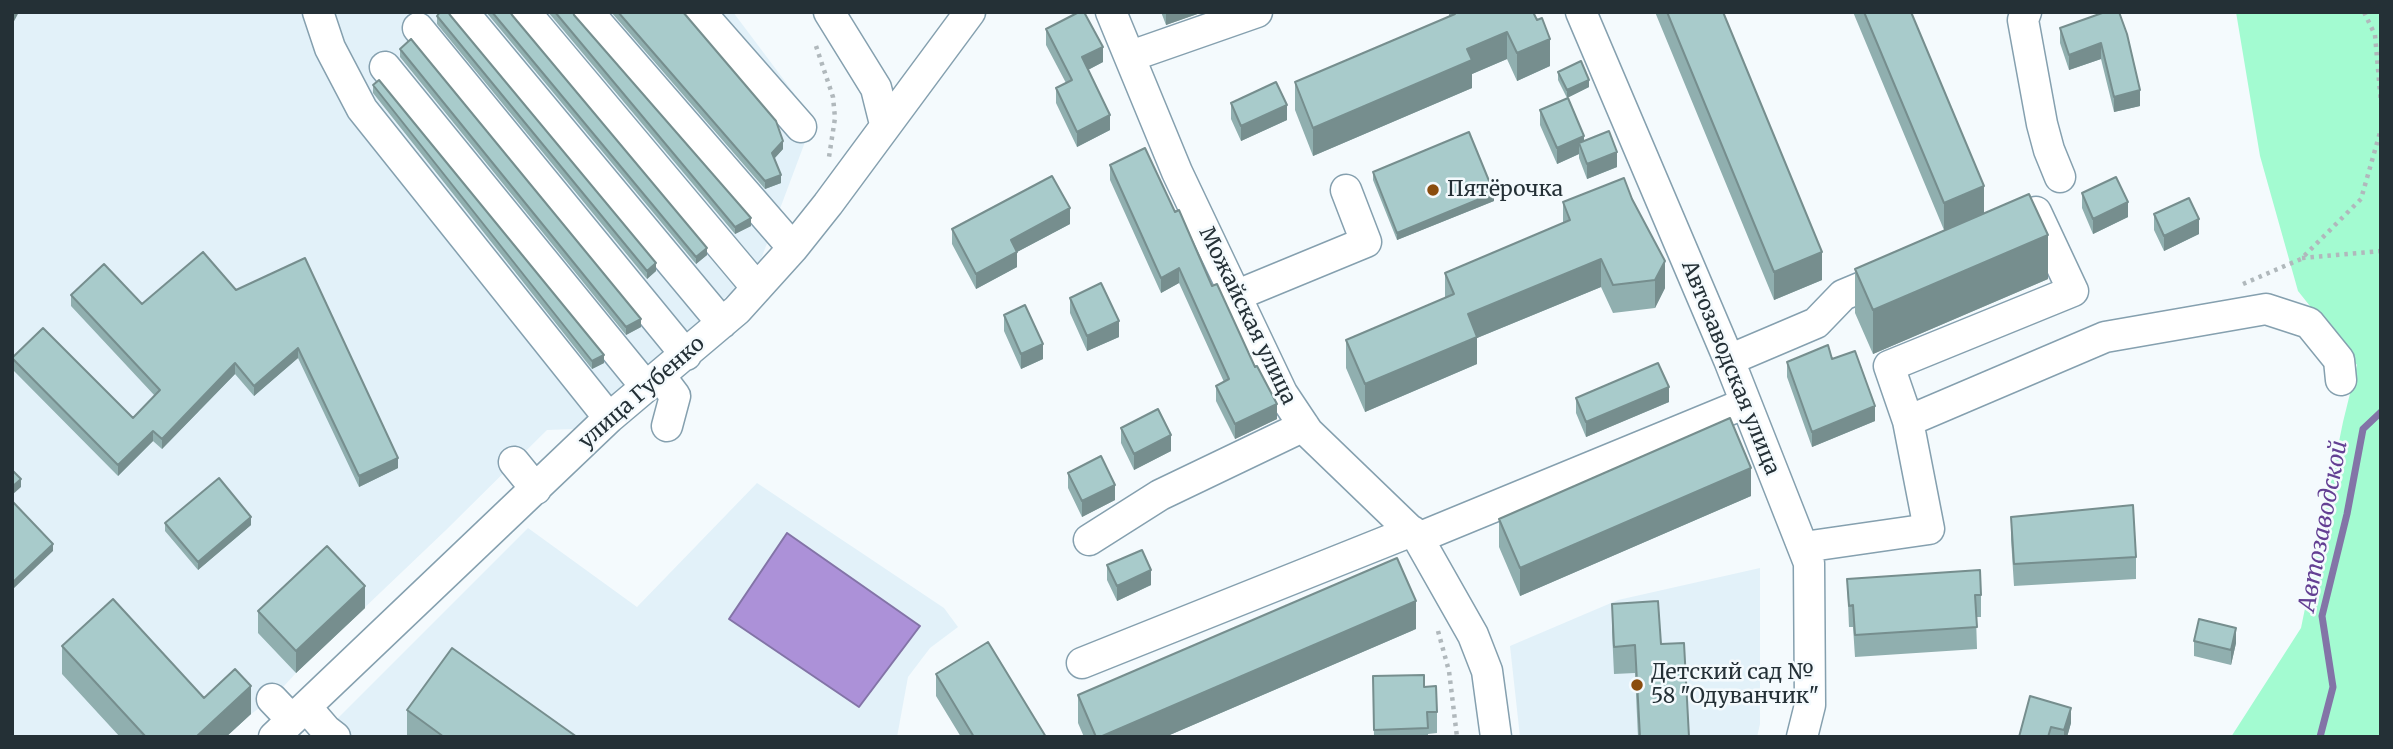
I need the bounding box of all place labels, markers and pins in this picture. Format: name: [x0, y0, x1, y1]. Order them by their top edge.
place label: Пятёрочка: [1447, 177, 1563, 203]
marker: Пятёрочка: [1425, 182, 1441, 198]
place label: Детский сад № 58 "Одуванчик": [1651, 660, 1819, 710]
marker: Детский сад № 58 "Одуванчик": [1629, 677, 1645, 693]

